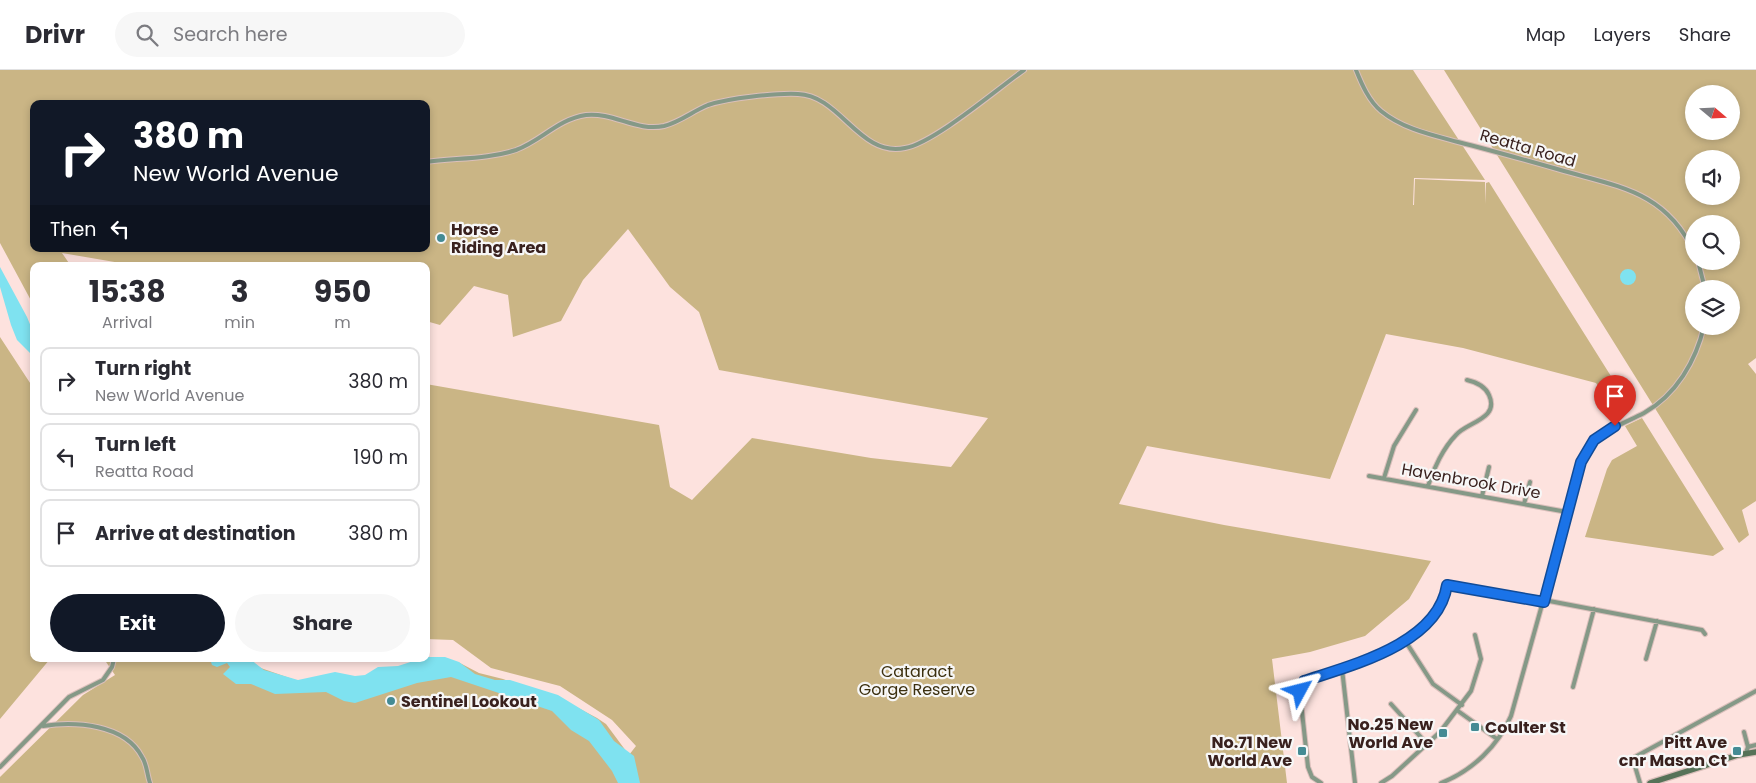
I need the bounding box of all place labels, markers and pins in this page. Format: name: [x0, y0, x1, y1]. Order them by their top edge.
place label: Horse Riding Area: [451, 218, 546, 259]
marker: Horse Riding Area: [435, 232, 447, 244]
pin: [1594, 375, 1636, 426]
place label: Sentinel Lookout: [401, 690, 537, 713]
marker: Sentinel Lookout: [385, 695, 397, 707]
place label: No.25 New World Ave: [1348, 713, 1433, 754]
place label: Coulter St: [1485, 716, 1566, 739]
marker: Coulter St: [1469, 721, 1481, 733]
marker: No.25 New World Ave: [1437, 727, 1449, 739]
place label: No.71 New World Ave: [1207, 731, 1292, 772]
place label: Pitt Ave cnr Mason Ct: [1619, 731, 1727, 772]
marker: No.71 New World Ave: [1296, 745, 1308, 757]
marker: Pitt Ave cnr Mason Ct: [1731, 745, 1743, 757]

